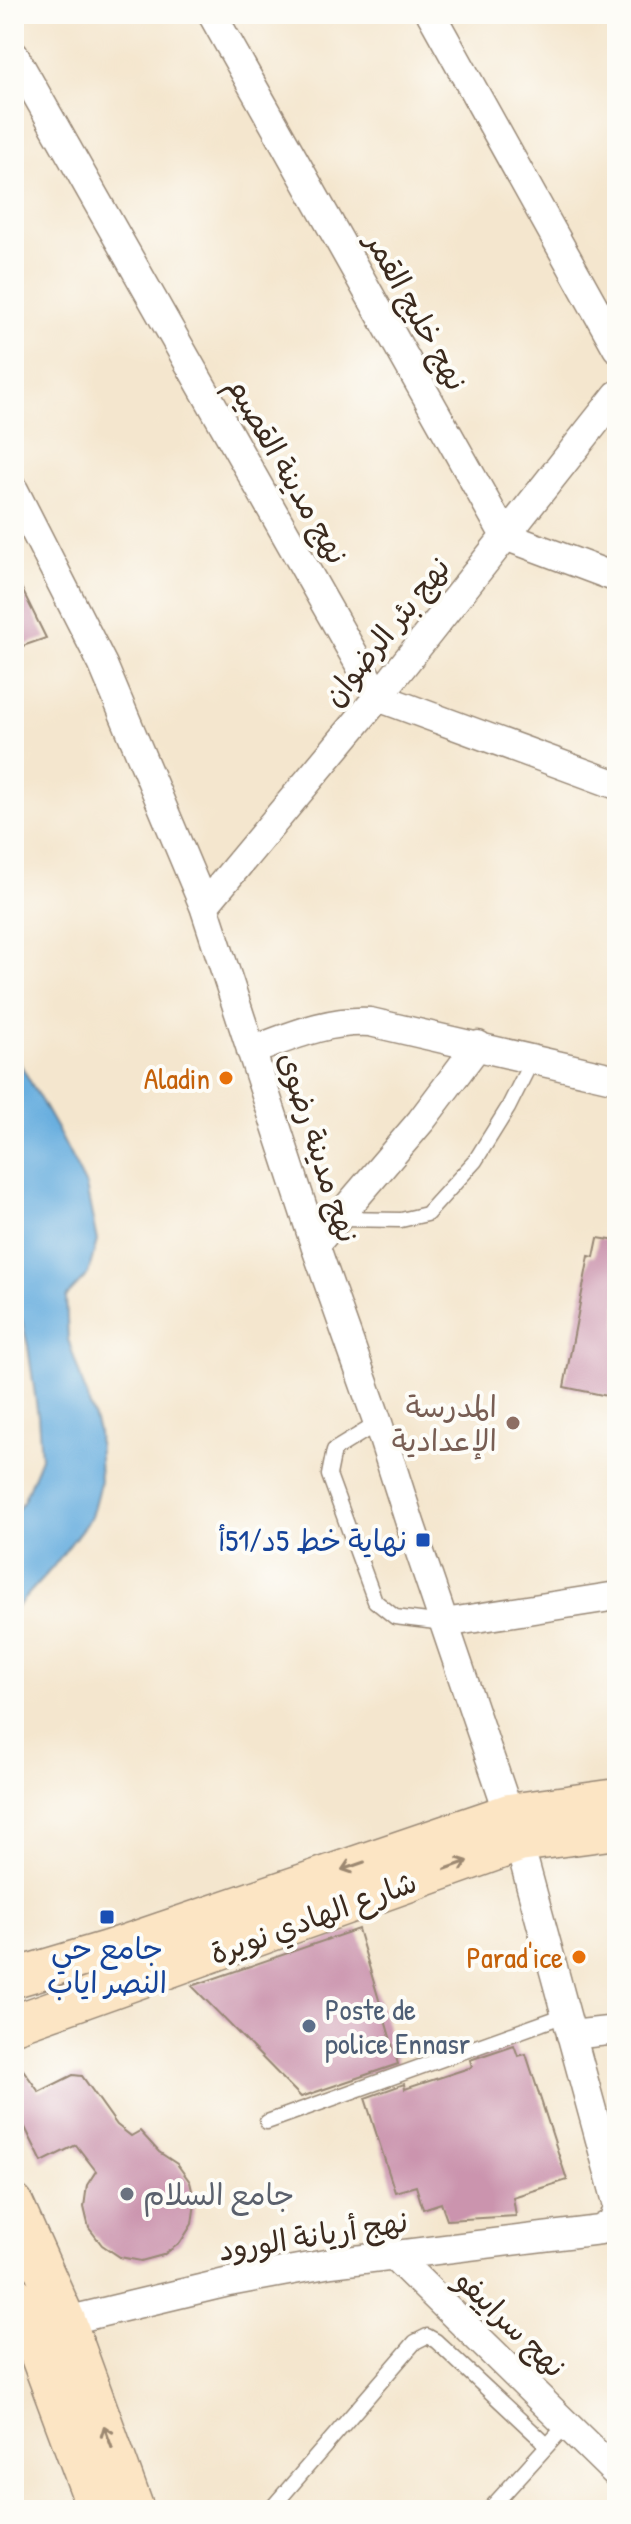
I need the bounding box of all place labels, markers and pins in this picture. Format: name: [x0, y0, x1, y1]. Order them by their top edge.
place label: Aladin: [144, 1058, 210, 1098]
marker: Aladin: [217, 1069, 235, 1087]
place label: المدرسة الإعدادية: [392, 1386, 497, 1460]
marker: المدرسة الإعدادية: [504, 1414, 522, 1432]
place label: نهاية خط 5د/51أ: [218, 1520, 407, 1560]
marker: نهاية خط 5د/51أ: [414, 1531, 432, 1549]
marker: جامع حي النصر اياب: [98, 1908, 116, 1926]
place label: جامع حي النصر اياب: [47, 1928, 167, 2002]
place label: Parad'ice: [467, 1937, 563, 1977]
marker: Parad'ice: [570, 1948, 588, 1966]
place label: Poste de police Ennasr: [325, 1989, 471, 2063]
marker: Poste de police Ennasr: [300, 2017, 318, 2035]
place label: جامع السلام: [143, 2174, 294, 2217]
marker: جامع السلام: [118, 2185, 136, 2203]

